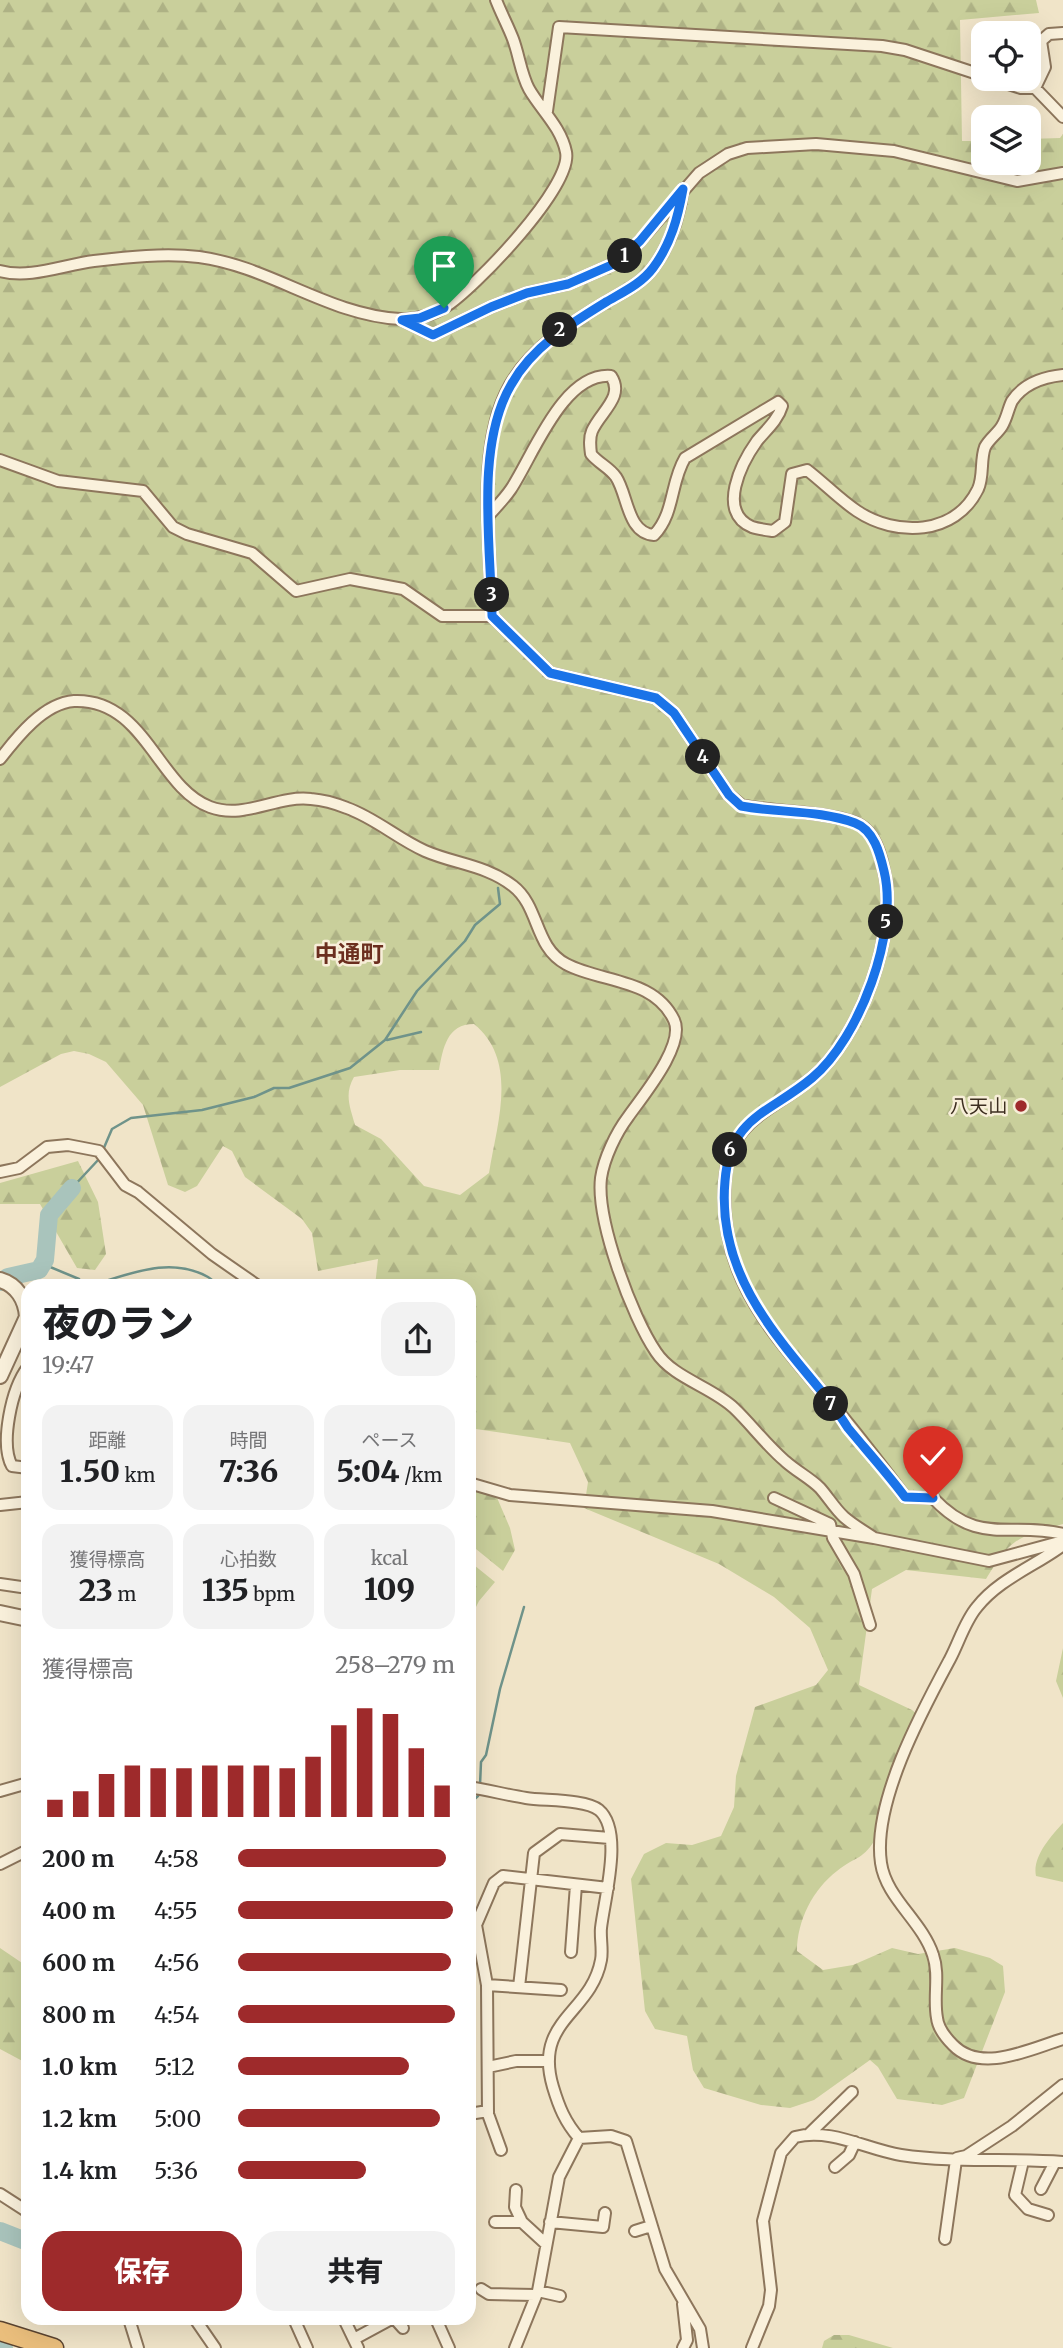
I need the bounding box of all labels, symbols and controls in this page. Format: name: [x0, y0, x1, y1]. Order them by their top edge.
map controls: [971, 21, 1041, 175]
button: locate: [971, 21, 1041, 91]
button: layers: [971, 105, 1041, 175]
pin: [414, 236, 474, 308]
pin: 1: [608, 238, 642, 274]
text: 1: [620, 243, 629, 267]
icon: arrive: [425, 247, 463, 285]
pin: 2: [542, 312, 578, 348]
text: 2: [554, 317, 565, 341]
pin: 3: [475, 578, 510, 612]
text: 3: [486, 582, 497, 606]
pin: 4: [686, 740, 720, 774]
text: 4: [696, 744, 709, 768]
pin: 5: [868, 904, 903, 940]
text: 5: [880, 909, 891, 933]
district label: 中通町: [315, 939, 384, 968]
place label: 八天山: [950, 1094, 1007, 1118]
marker: 八天山: [1013, 1098, 1029, 1114]
pin: 6: [712, 1132, 748, 1168]
text: 6: [724, 1137, 735, 1161]
text: 夜のラン: [42, 1300, 194, 1347]
button: share: [381, 1302, 455, 1376]
text: 19:47: [42, 1350, 94, 1379]
pin: 7: [814, 1386, 848, 1422]
text: 7: [825, 1391, 836, 1415]
pin: [903, 1426, 963, 1498]
text: 距離: [88, 1428, 127, 1452]
text: 時間: [229, 1428, 268, 1452]
text: ペース: [361, 1428, 418, 1452]
icon: check: [914, 1437, 952, 1475]
text: 1.50: [60, 1452, 120, 1490]
text: 7:36: [219, 1452, 278, 1490]
text: 5:04: [337, 1452, 400, 1490]
text: km: [120, 1463, 155, 1487]
text: /km: [400, 1463, 442, 1487]
text: kcal: [371, 1546, 408, 1570]
text: 獲得標高: [69, 1547, 146, 1571]
text: 心拍数: [220, 1547, 277, 1571]
text: 109: [364, 1570, 415, 1608]
text: 23: [79, 1571, 113, 1609]
text: 135: [202, 1571, 249, 1609]
text: m: [113, 1582, 136, 1606]
text: bpm: [249, 1582, 295, 1606]
text: 258–279 m: [335, 1650, 455, 1679]
text: 獲得標高: [42, 1654, 134, 1683]
text: 200 m: [42, 1844, 114, 1873]
text: 4:58: [154, 1844, 199, 1873]
text: 400 m: [42, 1896, 116, 1925]
text: 4:55: [154, 1896, 198, 1925]
text: 600 m: [42, 1948, 115, 1977]
text: 4:56: [154, 1948, 199, 1977]
text: 800 m: [42, 2000, 115, 2029]
text: 4:54: [154, 2000, 199, 2029]
text: 1.0 km: [42, 2052, 117, 2081]
text: 5:12: [154, 2052, 195, 2081]
text: 1.2 km: [42, 2104, 117, 2133]
text: 5:00: [154, 2104, 201, 2133]
text: 1.4 km: [42, 2156, 117, 2185]
text: 5:36: [154, 2156, 198, 2185]
button: 保存: [42, 2231, 242, 2311]
button: 共有: [256, 2231, 455, 2311]

